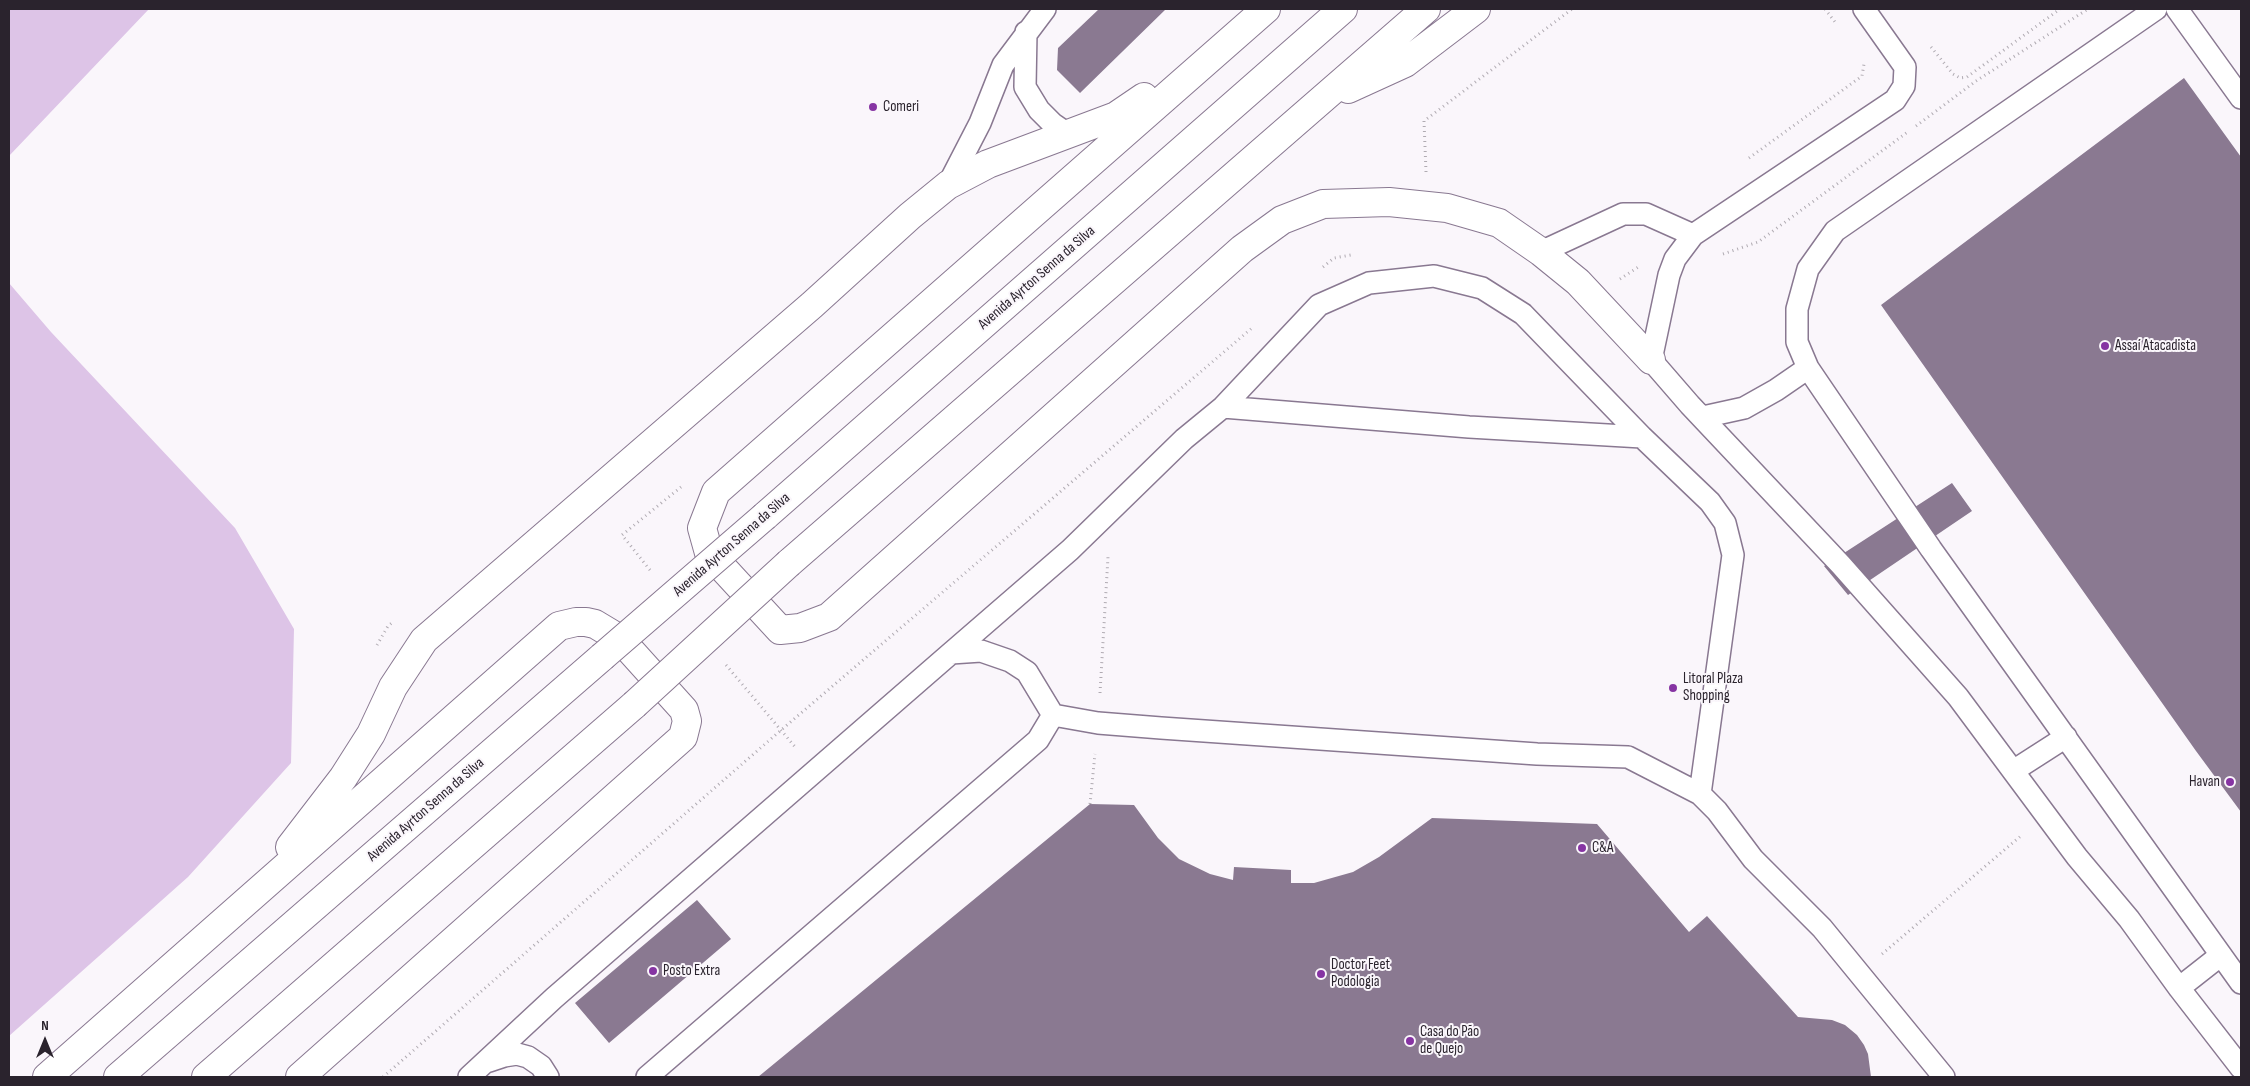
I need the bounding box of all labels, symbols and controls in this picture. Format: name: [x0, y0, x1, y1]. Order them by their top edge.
place label: Comeri: [883, 98, 919, 116]
marker: Comeri: [867, 101, 879, 113]
street label: Avenida Ayrton Senna da Silva: [975, 222, 1099, 334]
place label: Assaí Atacadista: [2115, 337, 2196, 355]
marker: Assaí Atacadista: [2099, 340, 2111, 352]
street label: Avenida Ayrton Senna da Silva: [670, 489, 794, 601]
place label: Litoral Plaza Shopping: [1683, 670, 1743, 705]
marker: Litoral Plaza Shopping: [1667, 682, 1679, 694]
street label: Avenida Ayrton Senna da Silva: [364, 754, 488, 866]
place label: Havan: [2189, 773, 2220, 791]
marker: Havan: [2224, 776, 2236, 788]
place label: C&A: [1592, 839, 1613, 857]
marker: C&A: [1576, 842, 1588, 854]
place label: Doctor Feet Podologia: [1331, 956, 1390, 991]
place label: Posto Extra: [663, 962, 720, 980]
marker: Posto Extra: [647, 965, 659, 977]
marker: Doctor Feet Podologia: [1315, 968, 1327, 980]
north arrow: [20, 1016, 70, 1066]
text: N: [41, 1017, 49, 1034]
place label: Casa do Pão de Quejo: [1420, 1023, 1479, 1058]
marker: Casa do Pão de Quejo: [1404, 1035, 1416, 1047]

